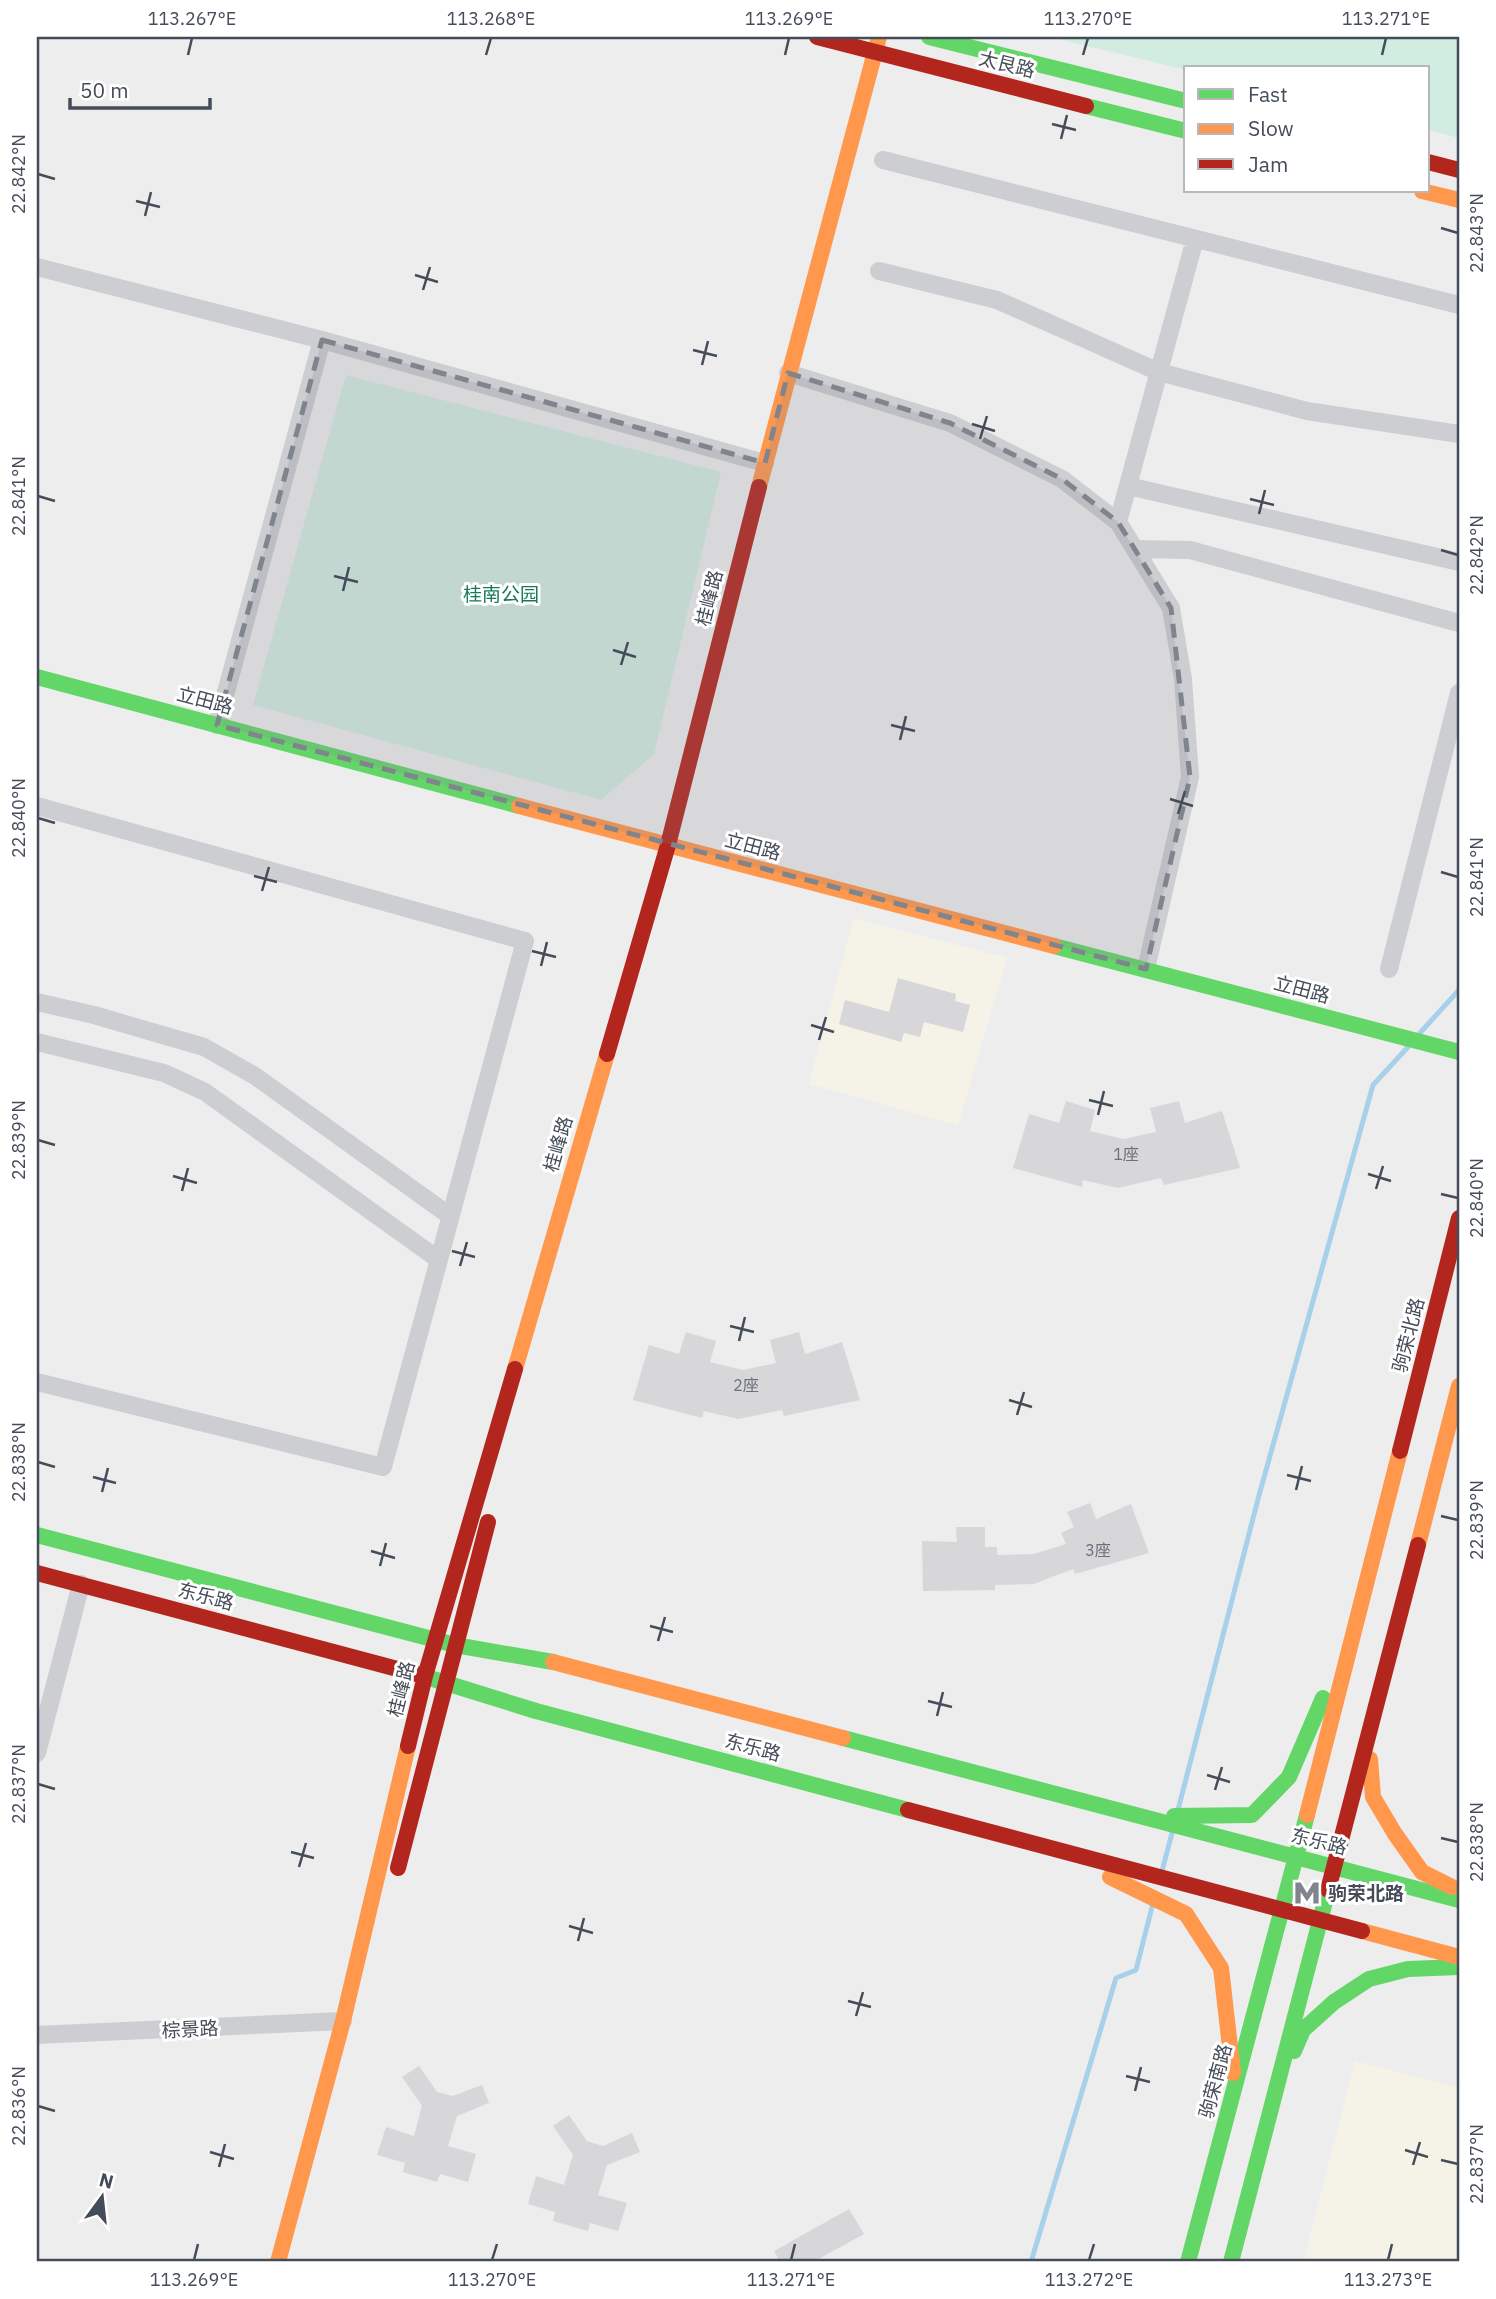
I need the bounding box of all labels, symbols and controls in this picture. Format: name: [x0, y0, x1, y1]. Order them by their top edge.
text: 113.267°E: [148, 7, 236, 30]
text: 113.268°E: [447, 7, 535, 30]
text: 113.269°E: [745, 7, 833, 30]
text: 113.270°E: [1044, 7, 1132, 30]
text: 113.271°E: [1342, 7, 1430, 30]
street label: 太艮路: [976, 45, 1038, 83]
scale bar: [70, 66, 210, 110]
legend: [1184, 66, 1430, 192]
text: 50 m: [80, 76, 129, 104]
text: Fast: [1248, 80, 1288, 108]
text: Slow: [1248, 114, 1294, 142]
text: 22.842°N: [7, 134, 30, 214]
text: Jam: [1248, 150, 1288, 178]
text: 22.843°N: [1465, 193, 1488, 273]
text: 22.841°N: [7, 456, 30, 536]
text: 22.842°N: [1465, 515, 1488, 595]
street label: 桂峰路: [690, 567, 728, 629]
park label: 桂南公园: [463, 582, 539, 606]
street label: 立田路: [174, 681, 236, 719]
text: 22.840°N: [7, 778, 30, 858]
street label: 立田路: [722, 827, 784, 865]
text: 22.841°N: [1465, 837, 1488, 917]
street label: 立田路: [1271, 970, 1333, 1008]
text: 22.839°N: [7, 1100, 30, 1180]
street label: 桂峰路: [539, 1113, 577, 1175]
house number: 1座: [1113, 1144, 1139, 1164]
text: 22.840°N: [1465, 1158, 1488, 1238]
street label: 驹荣北路: [1387, 1295, 1429, 1375]
house number: 2座: [733, 1375, 759, 1395]
text: 22.838°N: [7, 1422, 30, 1502]
text: 22.839°N: [1465, 1480, 1488, 1560]
house number: 3座: [1085, 1540, 1111, 1560]
street label: 东乐路: [175, 1577, 237, 1615]
street label: 桂峰路: [382, 1658, 420, 1720]
street label: 东乐路: [722, 1728, 784, 1766]
text: 22.837°N: [7, 1744, 30, 1824]
text: 22.838°N: [1465, 1802, 1488, 1882]
street label: 东乐路: [1288, 1822, 1350, 1860]
metro station icon: 驹荣北路: [1292, 1878, 1322, 1908]
place label: 驹荣北路: [1328, 1881, 1404, 1905]
street label: 棕景路: [161, 2016, 219, 2042]
street label: 驹荣南路: [1194, 2041, 1236, 2121]
text: 22.836°N: [7, 2066, 30, 2146]
text: 22.837°N: [1465, 2124, 1488, 2204]
north arrow: [66, 2162, 136, 2232]
text: N: [97, 2167, 116, 2194]
text: 113.269°E: [150, 2268, 238, 2291]
text: 113.270°E: [448, 2268, 536, 2291]
text: 113.271°E: [747, 2268, 835, 2291]
text: 113.272°E: [1045, 2268, 1133, 2291]
text: 113.273°E: [1344, 2268, 1432, 2291]

